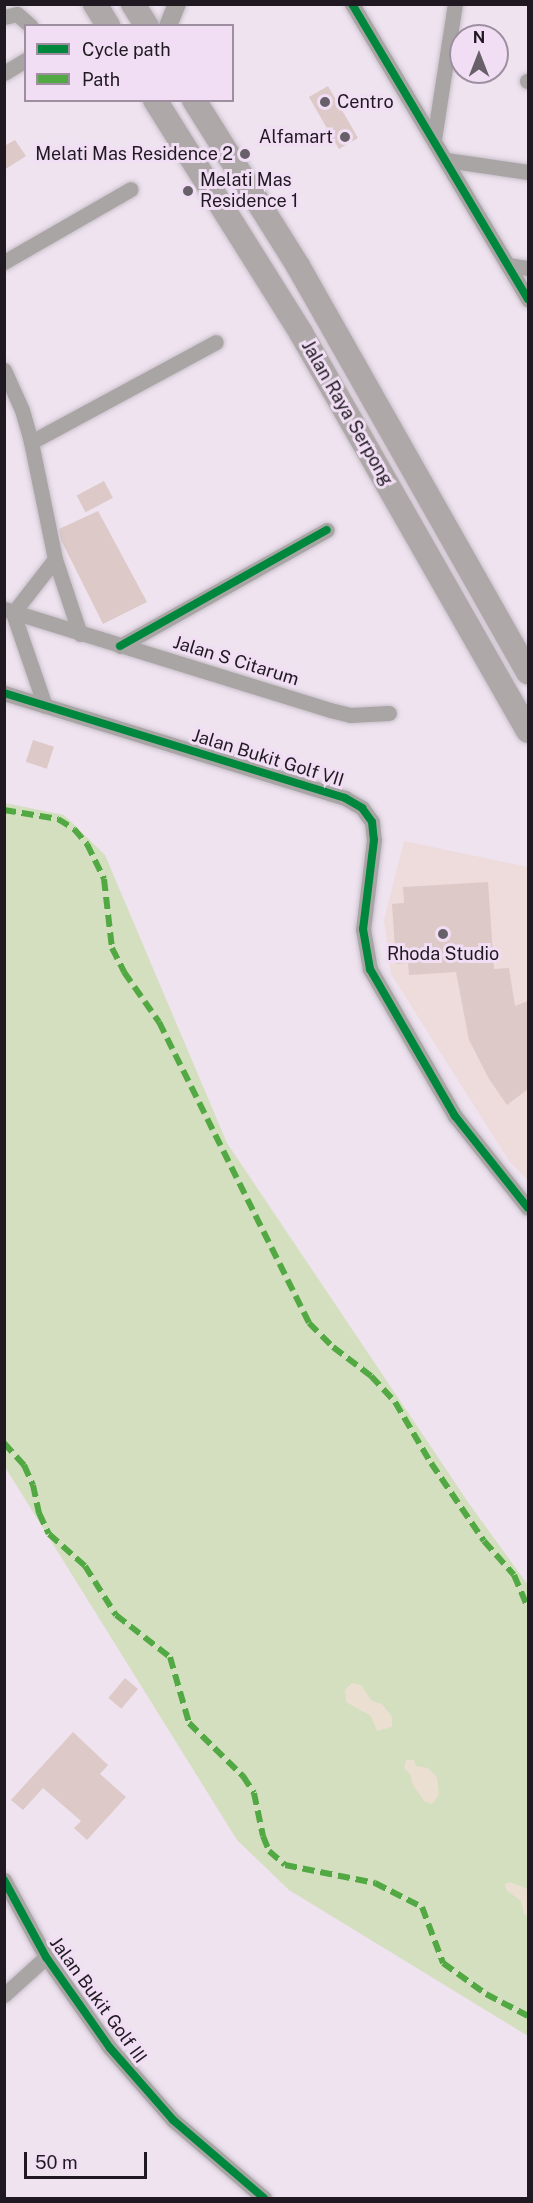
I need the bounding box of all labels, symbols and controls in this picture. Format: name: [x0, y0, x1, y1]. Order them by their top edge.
legend: [24, 24, 234, 102]
north arrow: [449, 24, 509, 84]
text: N: [473, 28, 485, 47]
text: Cycle path: [82, 39, 171, 60]
text: Path: [82, 69, 120, 90]
place label: Centro: [337, 91, 394, 113]
marker: Centro: [318, 95, 332, 109]
place label: Alfamart: [259, 126, 333, 148]
marker: Alfamart: [338, 130, 352, 144]
place label: Melati Mas Residence 2: [35, 143, 233, 165]
marker: Melati Mas Residence 2: [238, 147, 252, 161]
place label: Melati Mas Residence 1: [200, 170, 299, 213]
marker: Melati Mas Residence 1: [181, 184, 195, 198]
street label: Jalan Raya Serpong: [297, 336, 397, 490]
street label: Jalan S Citarum: [171, 632, 301, 690]
street label: Jalan Bukit Golf VII: [189, 725, 347, 791]
marker: Rhoda Studio: [436, 927, 450, 941]
place label: Rhoda Studio: [387, 943, 499, 965]
street label: Jalan Bukit Golf III: [45, 1933, 151, 2067]
scale bar: [27, 2140, 150, 2178]
text: 50 m: [35, 2152, 78, 2173]

